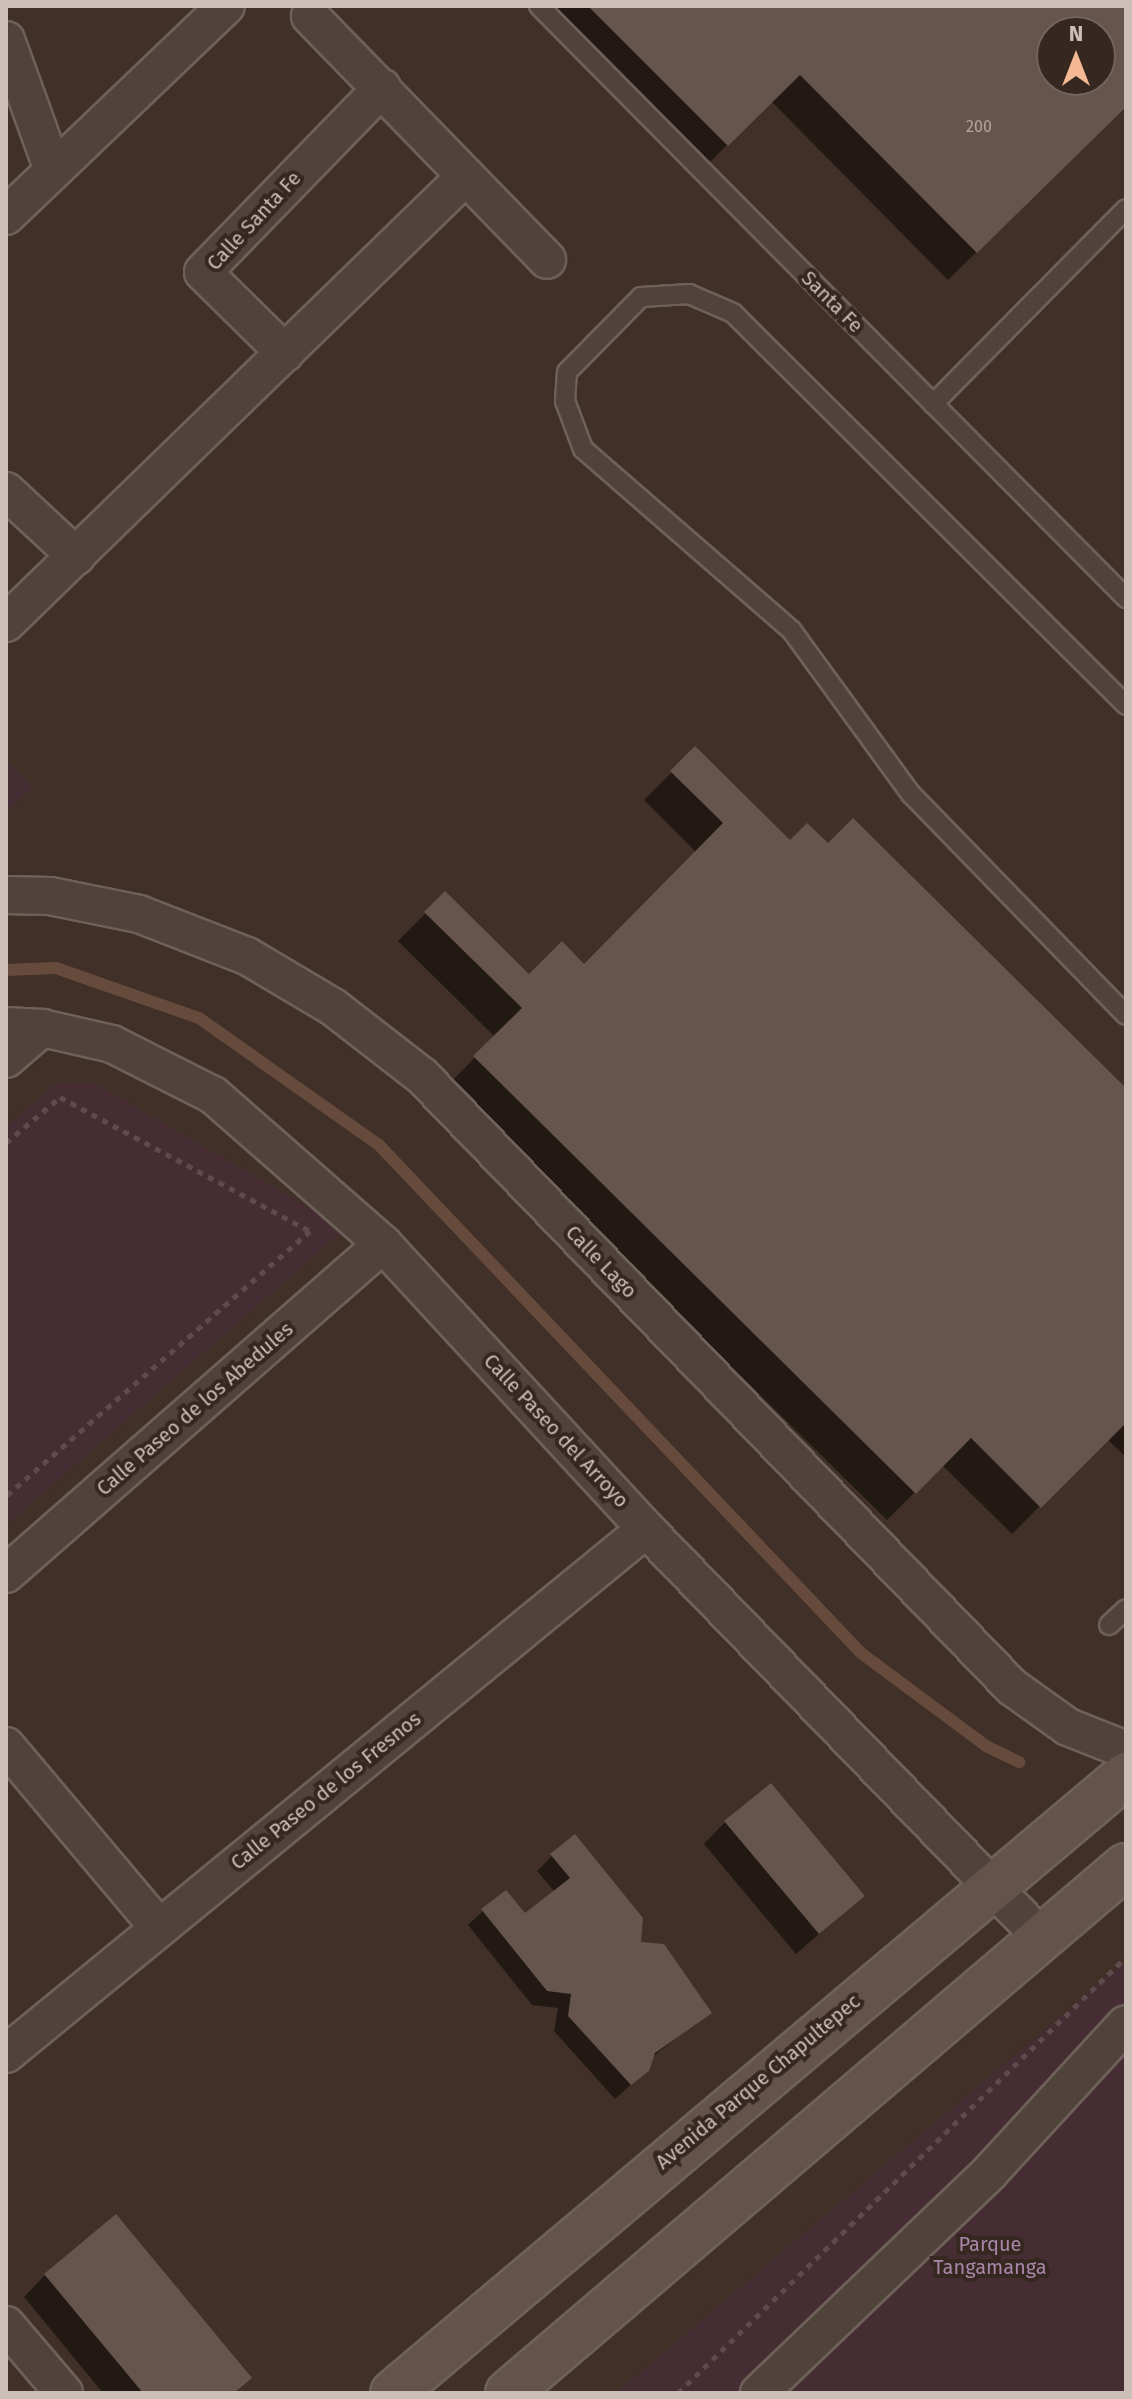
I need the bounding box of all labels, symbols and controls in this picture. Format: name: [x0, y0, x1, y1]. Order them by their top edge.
north arrow: [1036, 16, 1116, 96]
text: N: [1069, 20, 1083, 47]
house number: 200: [966, 117, 992, 137]
street label: Calle Santa Fe: [202, 167, 306, 275]
street label: Santa Fe: [796, 266, 868, 338]
street label: Calle Lago: [561, 1221, 641, 1303]
street label: Calle Paseo de los Abedules: [92, 1317, 298, 1501]
street label: Calle Paseo del Arroyo: [479, 1349, 633, 1513]
street label: Calle Paseo de los Fresnos: [226, 1707, 426, 1875]
street label: Avenida Parque Chapultepec: [651, 1990, 865, 2174]
park label: Parque Tangamanga: [933, 2232, 1047, 2279]

